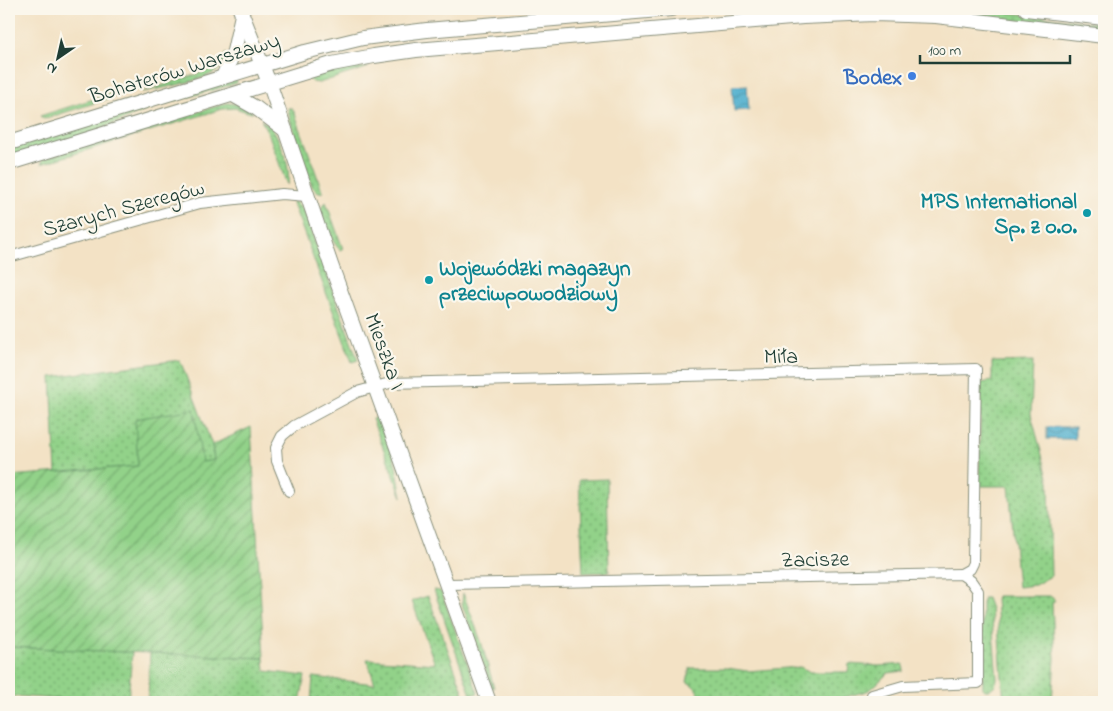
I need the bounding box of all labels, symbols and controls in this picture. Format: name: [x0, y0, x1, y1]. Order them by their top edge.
street label: Bohaterów Warszawy: [85, 26, 285, 115]
north arrow: [32, 32, 82, 82]
scale bar: [920, 32, 1070, 64]
text: 100 m: [928, 40, 961, 62]
text: N: [42, 56, 61, 79]
place label: Bodex: [843, 63, 902, 95]
marker: Bodex: [906, 70, 918, 82]
street label: Szarych Szeregów: [39, 173, 208, 248]
place label: MPS International Sp. z o.o.: [921, 187, 1078, 244]
marker: MPS International Sp. z o.o.: [1081, 207, 1093, 219]
place label: Wojewódzki magazyn przeciwpowodziowy: [439, 254, 631, 312]
marker: Wojewódzki magazyn przeciwpowodziowy: [423, 274, 435, 286]
street label: Mieszka I: [355, 309, 412, 395]
street label: Miła: [764, 342, 798, 374]
street label: Zacisze: [781, 544, 850, 578]

